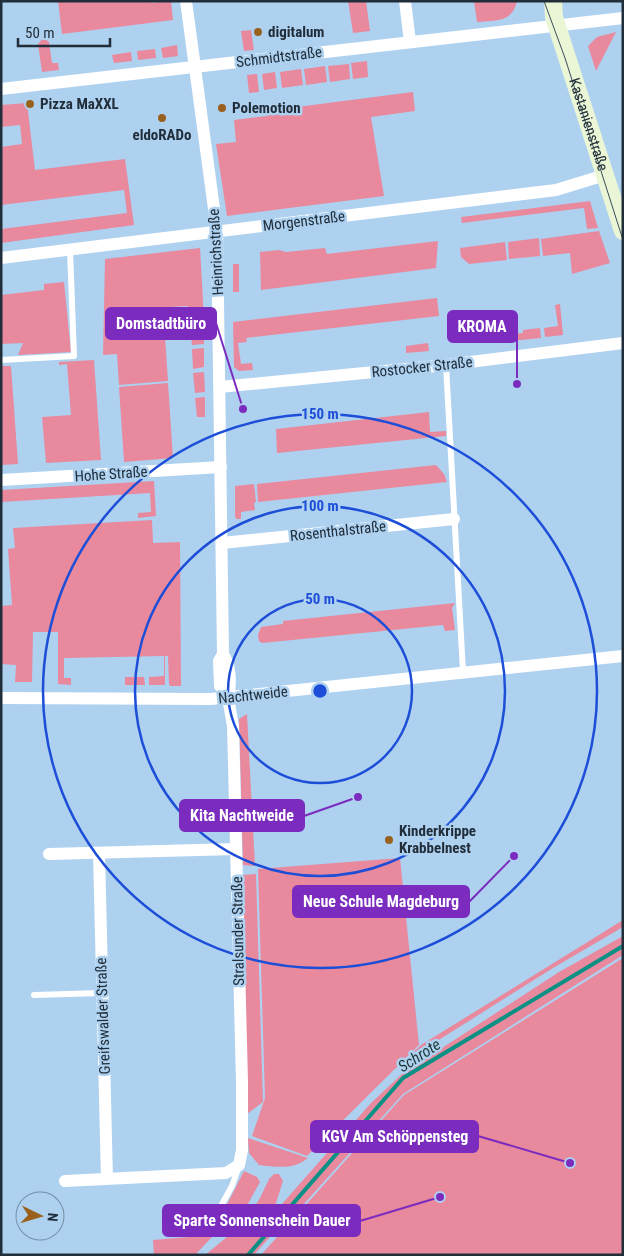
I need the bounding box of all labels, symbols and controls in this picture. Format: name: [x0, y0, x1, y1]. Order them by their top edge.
scale bar: [18, 15, 110, 47]
place label: digitalum: [268, 23, 325, 41]
text: 50 m: [25, 24, 55, 42]
marker: digitalum: [252, 26, 264, 38]
street label: Schmidtstraße: [235, 43, 323, 71]
street label: Kastanienstraße: [565, 76, 612, 173]
place label: Pizza MaXXL: [40, 95, 119, 113]
marker: Pizza MaXXL: [24, 98, 36, 110]
place label: Polemotion: [232, 99, 301, 117]
marker: Polemotion: [216, 102, 228, 114]
marker: eldoRADo: [156, 112, 168, 124]
place label: eldoRADo: [132, 126, 192, 144]
street label: Morgenstraße: [262, 207, 346, 235]
street label: Heinrichstraße: [205, 208, 227, 296]
callout: Domstadtbüro: [106, 308, 216, 339]
callout: KROMA: [448, 311, 517, 342]
text: Domstadtbüro: [116, 314, 206, 333]
text: KROMA: [457, 317, 507, 336]
street label: Rostocker Straße: [371, 353, 473, 381]
text: 150 m: [301, 405, 339, 423]
street label: Hohe Straße: [74, 462, 148, 486]
text: 100 m: [301, 497, 339, 515]
street label: Rosenthalstraße: [289, 517, 387, 545]
text: 50 m: [305, 590, 335, 608]
street label: Nachtweide: [217, 682, 289, 708]
centre of rings: [311, 682, 329, 700]
callout: Kita Nachtweide: [180, 800, 304, 831]
text: Kita Nachtweide: [190, 806, 294, 825]
place label: Kinderkrippe Krabbelnest: [399, 822, 476, 857]
marker: Kinderkrippe Krabbelnest: [383, 834, 395, 846]
street label: Stralsunder Straße: [228, 876, 248, 986]
callout: Neue Schule Magdeburg: [293, 886, 469, 917]
text: Neue Schule Magdeburg: [303, 892, 459, 911]
street label: Greifswalder Straße: [92, 957, 114, 1075]
water label: Schrote: [394, 1035, 444, 1076]
callout: KGV Am Schöppensteg: [311, 1121, 478, 1152]
text: KGV Am Schöppensteg: [322, 1127, 468, 1146]
north arrow: [15, 1191, 65, 1241]
callout: Sparte Sonnenschein Dauer: [163, 1205, 360, 1236]
text: Sparte Sonnenschein Dauer: [173, 1211, 351, 1230]
text: N: [45, 1212, 61, 1222]

